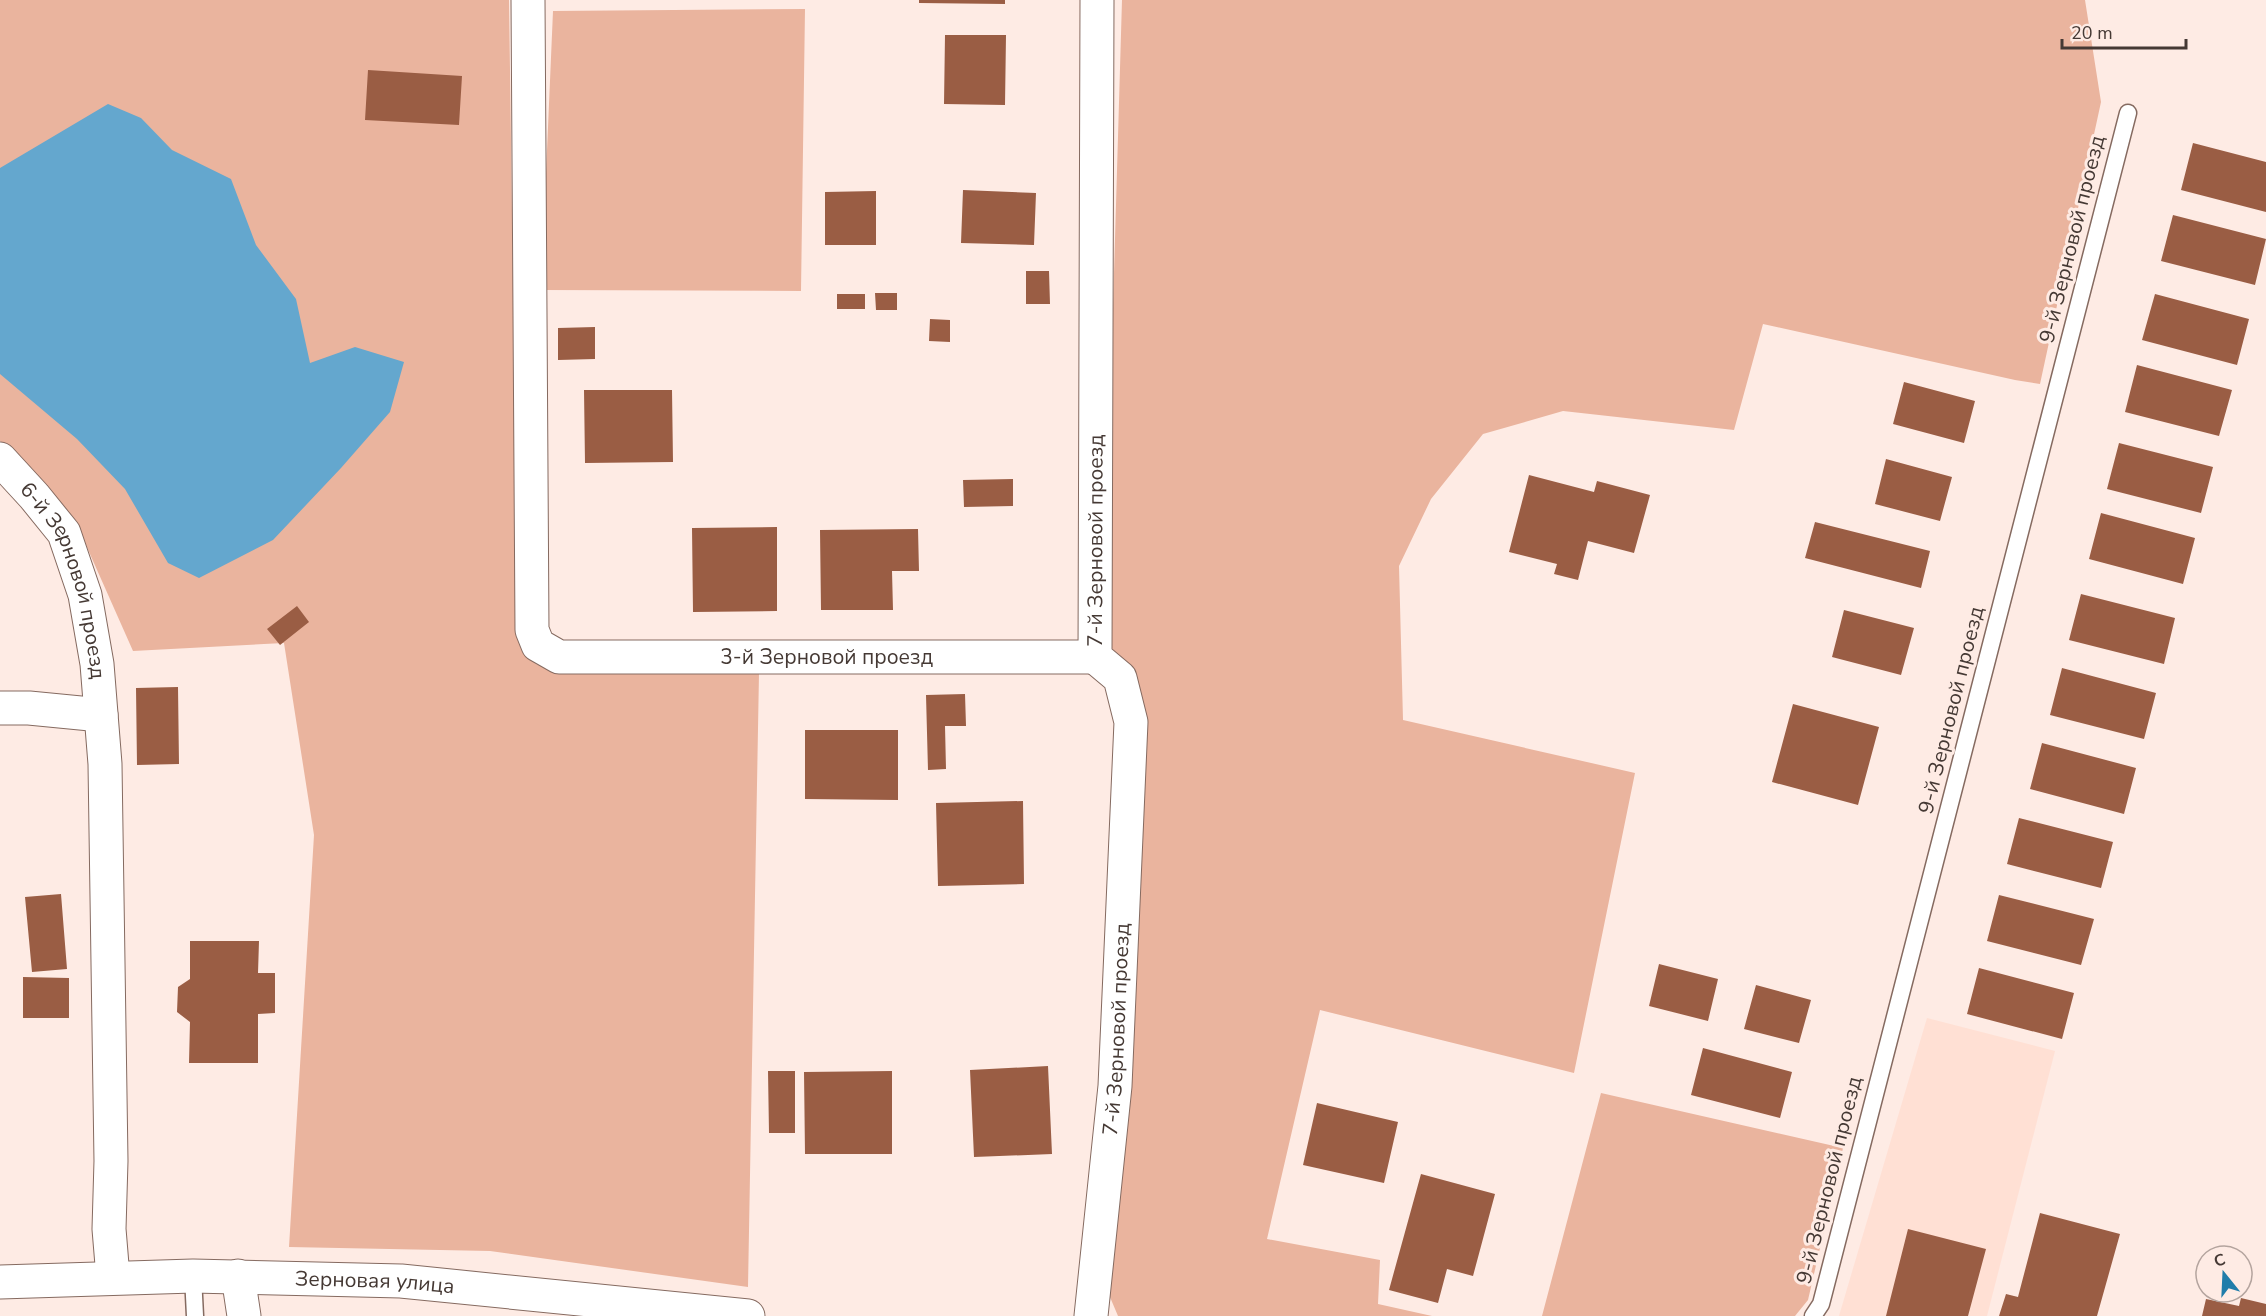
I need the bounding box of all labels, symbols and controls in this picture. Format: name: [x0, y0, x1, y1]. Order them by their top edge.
scale bar: [2062, 12, 2186, 50]
text: 20 m: [2071, 21, 2113, 45]
street label: 9-й Зерновой проезд: [2033, 132, 2111, 346]
street label: 7-й Зерновой проезд: [1081, 434, 1110, 647]
street label: 6-й Зерновой проезд: [14, 476, 112, 680]
street label: 9-й Зерновой проезд: [1912, 603, 1990, 817]
street label: 3-й Зерновой проезд: [720, 643, 933, 671]
street label: 7-й Зерновой проезд: [1096, 922, 1136, 1137]
street label: 9-й Зерновой проезд: [1790, 1073, 1868, 1287]
north arrow: [2194, 1244, 2254, 1304]
text: С: [2211, 1249, 2228, 1273]
street label: Зерновая улица: [295, 1264, 456, 1300]

